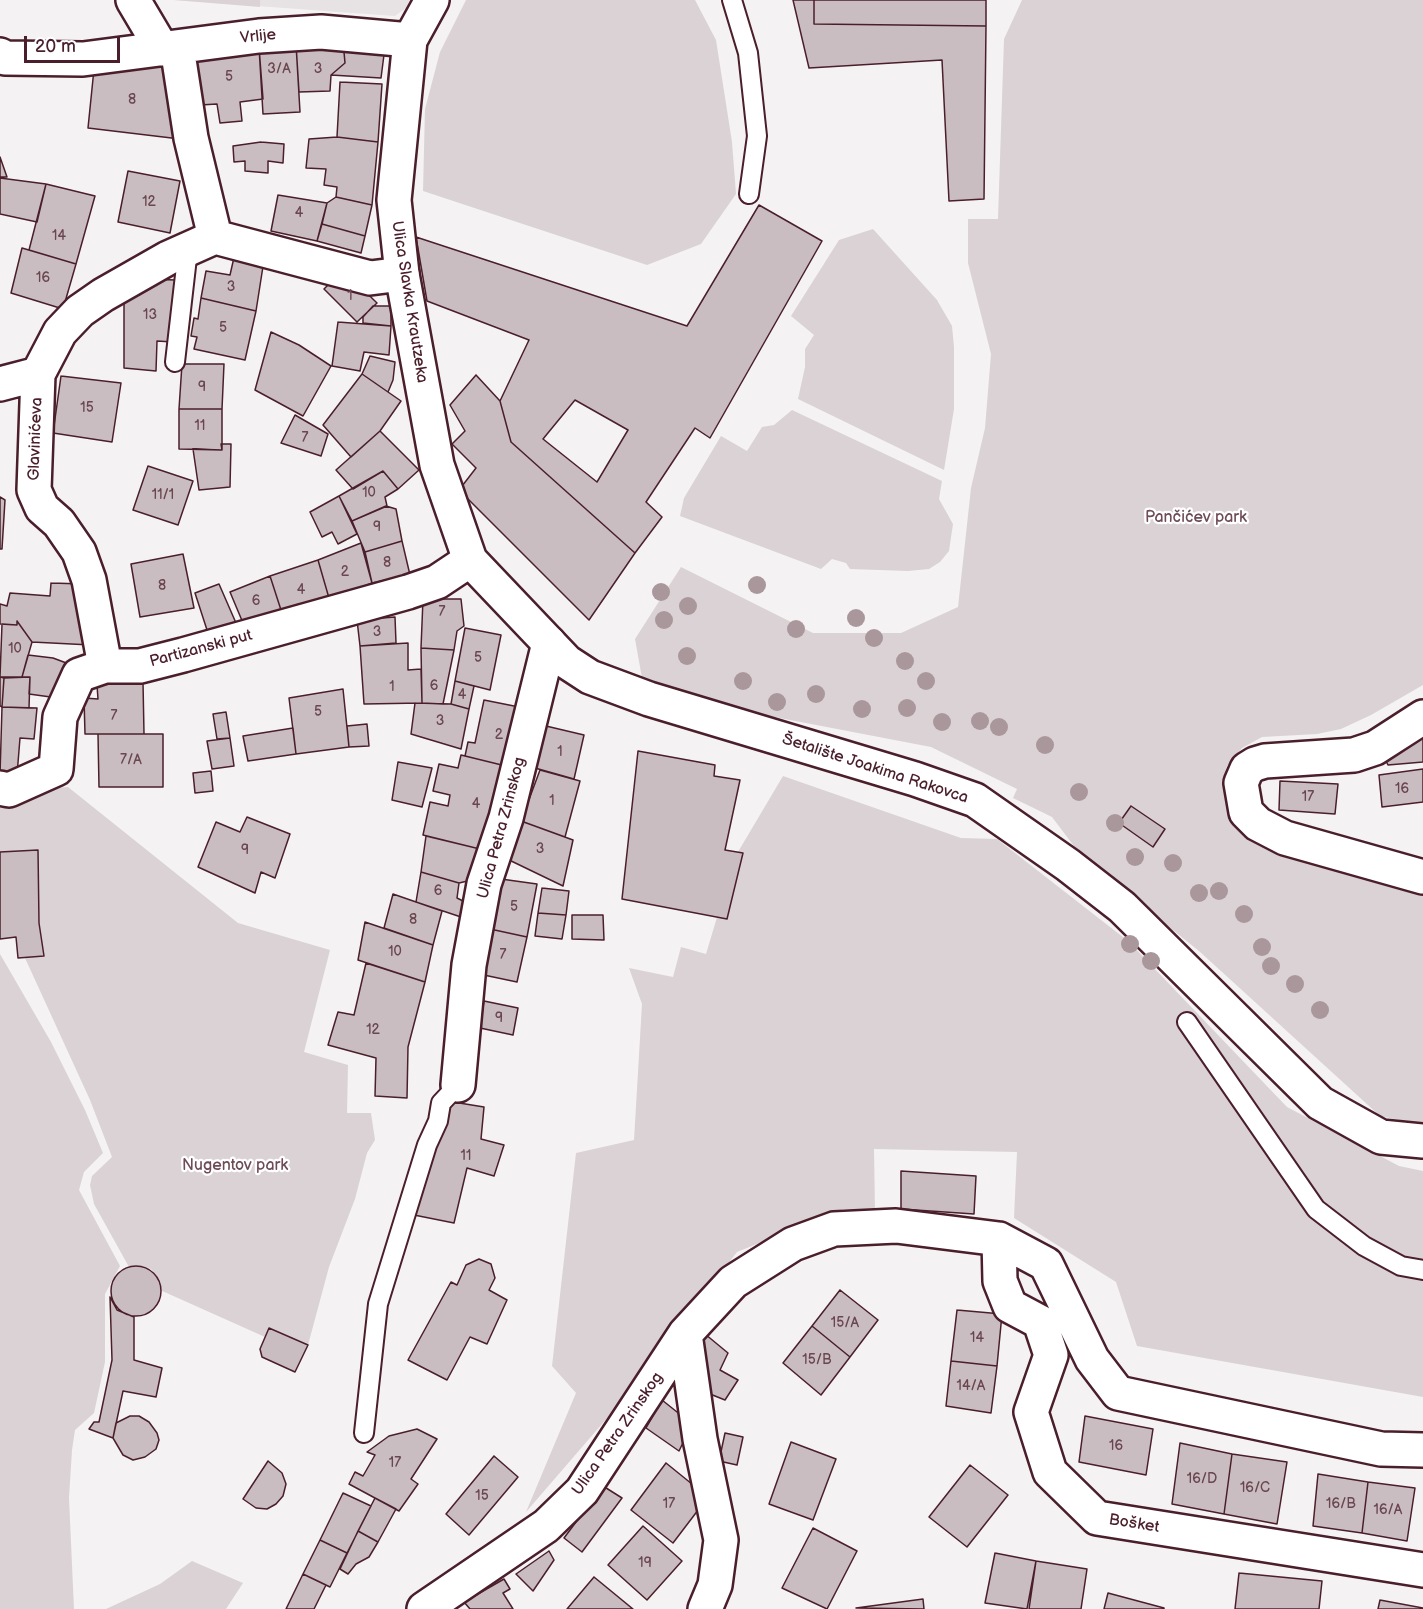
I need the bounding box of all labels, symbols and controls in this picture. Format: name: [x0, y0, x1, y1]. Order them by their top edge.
scale bar: [27, 24, 123, 62]
street label: Vrlije: [239, 26, 277, 48]
text: 20 m: [35, 36, 76, 57]
house number: 3/A: [267, 61, 291, 77]
house number: 3: [314, 61, 322, 77]
house number: 5: [225, 69, 233, 85]
house number: 8: [128, 92, 136, 108]
house number: 12: [142, 194, 156, 210]
house number: 4: [295, 205, 303, 221]
street label: Ulica Slavka Krautzeka: [387, 220, 431, 384]
house number: 14: [52, 228, 66, 244]
house number: 16: [36, 270, 50, 286]
house number: 3: [227, 279, 235, 295]
house number: 1: [347, 288, 353, 304]
house number: 13: [143, 307, 157, 323]
house number: 5: [219, 320, 227, 336]
house number: 9: [198, 379, 206, 395]
street label: Glavinićeva: [25, 397, 47, 481]
house number: 15: [80, 400, 94, 416]
house number: 11: [195, 418, 205, 434]
house number: 7: [302, 430, 308, 446]
house number: 10: [362, 485, 376, 501]
house number: 11/1: [152, 487, 174, 503]
park label: Pančićev park: [1145, 508, 1247, 528]
house number: 9: [373, 519, 381, 535]
house number: 8: [383, 555, 391, 571]
house number: 2: [341, 564, 349, 580]
house number: 8: [158, 578, 166, 594]
house number: 4: [297, 582, 305, 598]
house number: 6: [252, 593, 260, 609]
house number: 7: [439, 604, 445, 620]
house number: 3: [373, 624, 381, 640]
street label: Partizanski put: [148, 626, 254, 672]
house number: 10: [8, 641, 22, 657]
house number: 5: [474, 650, 482, 666]
house number: 6: [430, 678, 438, 694]
house number: 1: [389, 679, 395, 695]
house number: 4: [458, 687, 466, 703]
house number: 5: [314, 704, 322, 720]
house number: 7: [111, 708, 117, 724]
house number: 3: [436, 713, 444, 729]
house number: 2: [495, 727, 503, 743]
street label: Šetalište Joakima Rakovca: [780, 730, 970, 808]
house number: 1: [557, 744, 563, 760]
house number: 7/A: [120, 752, 142, 768]
street label: Ulica Petra Zrinskog: [474, 755, 530, 901]
house number: 16: [1395, 781, 1409, 797]
house number: 17: [1302, 789, 1314, 805]
house number: 1: [549, 793, 555, 809]
house number: 4: [472, 796, 480, 812]
house number: 3: [536, 841, 544, 857]
house number: 9: [241, 842, 249, 858]
house number: 6: [434, 883, 442, 899]
house number: 5: [510, 899, 518, 915]
house number: 8: [409, 912, 417, 928]
house number: 10: [388, 944, 402, 960]
house number: 7: [500, 947, 506, 963]
house number: 9: [495, 1010, 503, 1026]
house number: 12: [366, 1022, 380, 1038]
house number: 11: [461, 1148, 471, 1164]
park label: Nugentov park: [182, 1156, 288, 1176]
house number: 15/A: [831, 1315, 859, 1331]
house number: 14: [970, 1330, 984, 1346]
house number: 15/B: [802, 1352, 832, 1368]
street label: Ulica Petra Zrinskog: [568, 1369, 668, 1499]
house number: 14/A: [957, 1378, 985, 1394]
house number: 16: [1109, 1438, 1123, 1454]
house number: 17: [389, 1455, 401, 1471]
house number: 16/D: [1187, 1471, 1217, 1487]
house number: 16/C: [1240, 1480, 1270, 1496]
house number: 15: [475, 1488, 489, 1504]
house number: 17: [663, 1496, 675, 1512]
house number: 16/B: [1326, 1496, 1356, 1512]
house number: 16/A: [1374, 1502, 1402, 1518]
street label: Bošket: [1107, 1511, 1161, 1537]
house number: 19: [638, 1555, 652, 1571]

